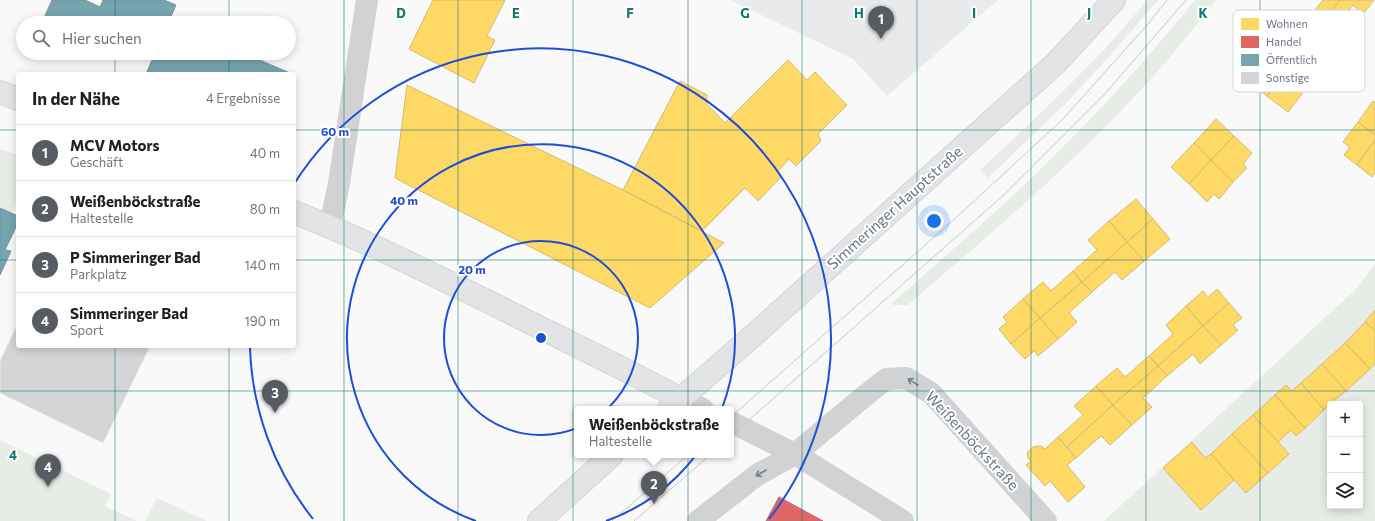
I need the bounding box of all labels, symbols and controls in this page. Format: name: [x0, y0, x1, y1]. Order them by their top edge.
text: D: [396, 5, 406, 21]
text: E: [512, 5, 520, 21]
text: F: [626, 5, 634, 21]
text: G: [740, 5, 750, 21]
text: H: [854, 5, 864, 21]
text: I: [972, 5, 976, 21]
text: J: [1087, 5, 1091, 21]
text: K: [1198, 5, 1208, 21]
pin: 1: [868, 6, 894, 39]
legend: [1233, 10, 1365, 92]
search box: [16, 16, 296, 60]
text: Wohnen: [1266, 17, 1308, 30]
icon: search: [30, 27, 52, 49]
text: Hier suchen: [62, 29, 142, 47]
text: Handel: [1266, 35, 1301, 48]
text: Öffentlich: [1266, 52, 1317, 66]
text: Sonstige: [1266, 71, 1309, 84]
text: In der Nähe: [32, 88, 120, 109]
text: 4 Ergebnisse: [206, 90, 280, 106]
text: 60 m: [321, 124, 349, 138]
text: MCV Motors: [70, 136, 159, 154]
street label: Simmeringer Hauptstraße: [823, 142, 966, 273]
text: 1: [42, 145, 48, 161]
text: 40 m: [250, 145, 280, 161]
text: Geschäft: [70, 154, 123, 170]
text: Weißenböckstraße: [70, 192, 201, 210]
text: 40 m: [390, 193, 418, 207]
text: 2: [41, 201, 49, 217]
text: 80 m: [250, 201, 280, 217]
text: Haltestelle: [70, 210, 133, 226]
your location: [924, 211, 944, 231]
text: P Simmeringer Bad: [70, 248, 201, 266]
text: 3: [41, 257, 49, 273]
text: 140 m: [244, 257, 280, 273]
text: 20 m: [458, 262, 486, 276]
text: Parkplatz: [70, 266, 127, 282]
text: Simmeringer Bad: [70, 304, 188, 322]
text: 4: [41, 313, 49, 329]
text: 190 m: [244, 313, 280, 329]
text: Sport: [70, 322, 104, 338]
centre of rings: [534, 331, 548, 345]
one-way arrow: [908, 378, 919, 386]
pin: 3: [262, 380, 288, 413]
street label: Weißenböckstraße: [922, 387, 1023, 494]
map controls: [1327, 401, 1363, 509]
button: +: [1327, 401, 1363, 437]
popup: [574, 406, 734, 458]
text: Weißenböckstraße: [589, 415, 719, 433]
text: Haltestelle: [589, 433, 652, 449]
button: −: [1327, 437, 1363, 473]
text: 4: [9, 447, 17, 463]
pin: 4: [35, 454, 61, 487]
one-way arrow: [755, 470, 767, 478]
pin: 2: [641, 471, 667, 504]
button: layers: [1327, 473, 1363, 509]

